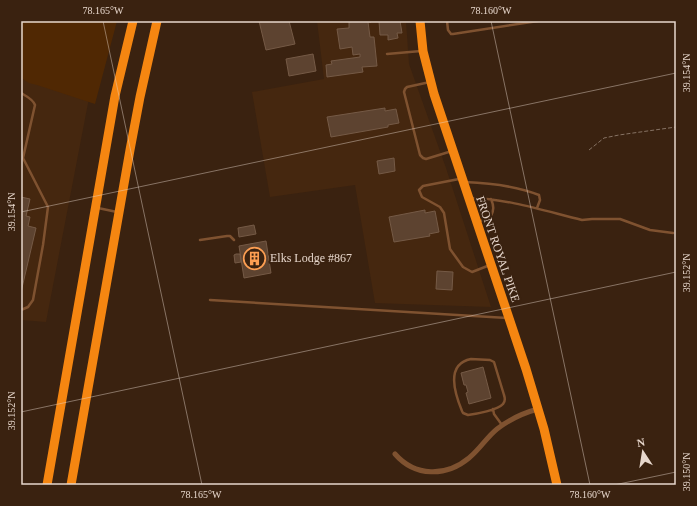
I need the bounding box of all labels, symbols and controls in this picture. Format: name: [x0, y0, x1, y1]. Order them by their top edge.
text: 78.165°W: [83, 5, 124, 16]
text: 78.160°W: [471, 5, 512, 16]
text: 39.154°N: [681, 54, 692, 92]
text: 39.154°N: [6, 193, 17, 231]
street label: FRONT ROYAL PIKE: [473, 194, 523, 304]
building icon: Elks Lodge #867: [242, 245, 268, 271]
place label: Elks Lodge #867: [270, 251, 352, 265]
text: 39.152°N: [681, 254, 692, 292]
text: 39.152°N: [6, 392, 17, 430]
north arrow: [623, 432, 663, 472]
text: N: [636, 436, 646, 449]
text: 39.150°N: [681, 453, 692, 491]
text: 78.165°W: [181, 489, 222, 500]
text: 78.160°W: [570, 489, 611, 500]

